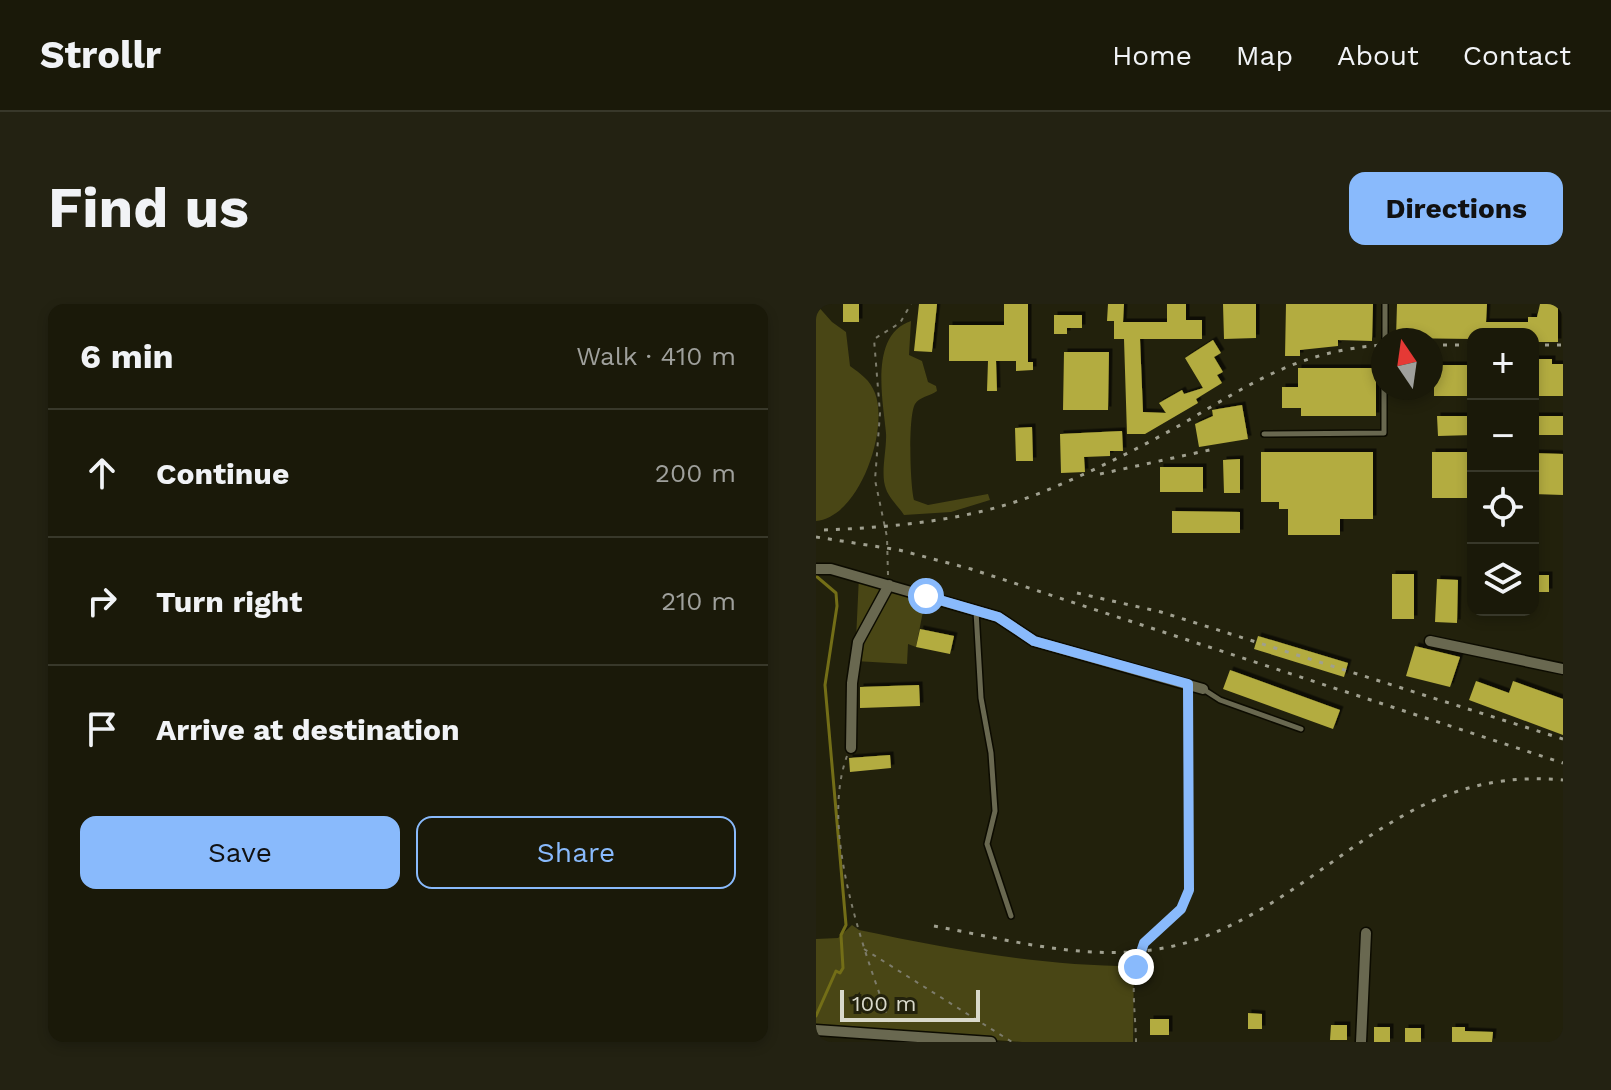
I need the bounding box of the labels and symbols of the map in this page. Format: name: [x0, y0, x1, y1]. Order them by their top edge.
north arrow: [1371, 328, 1443, 400]
route start: [908, 578, 944, 614]
route end: [1118, 949, 1154, 985]
scale bar: [840, 986, 980, 1022]

